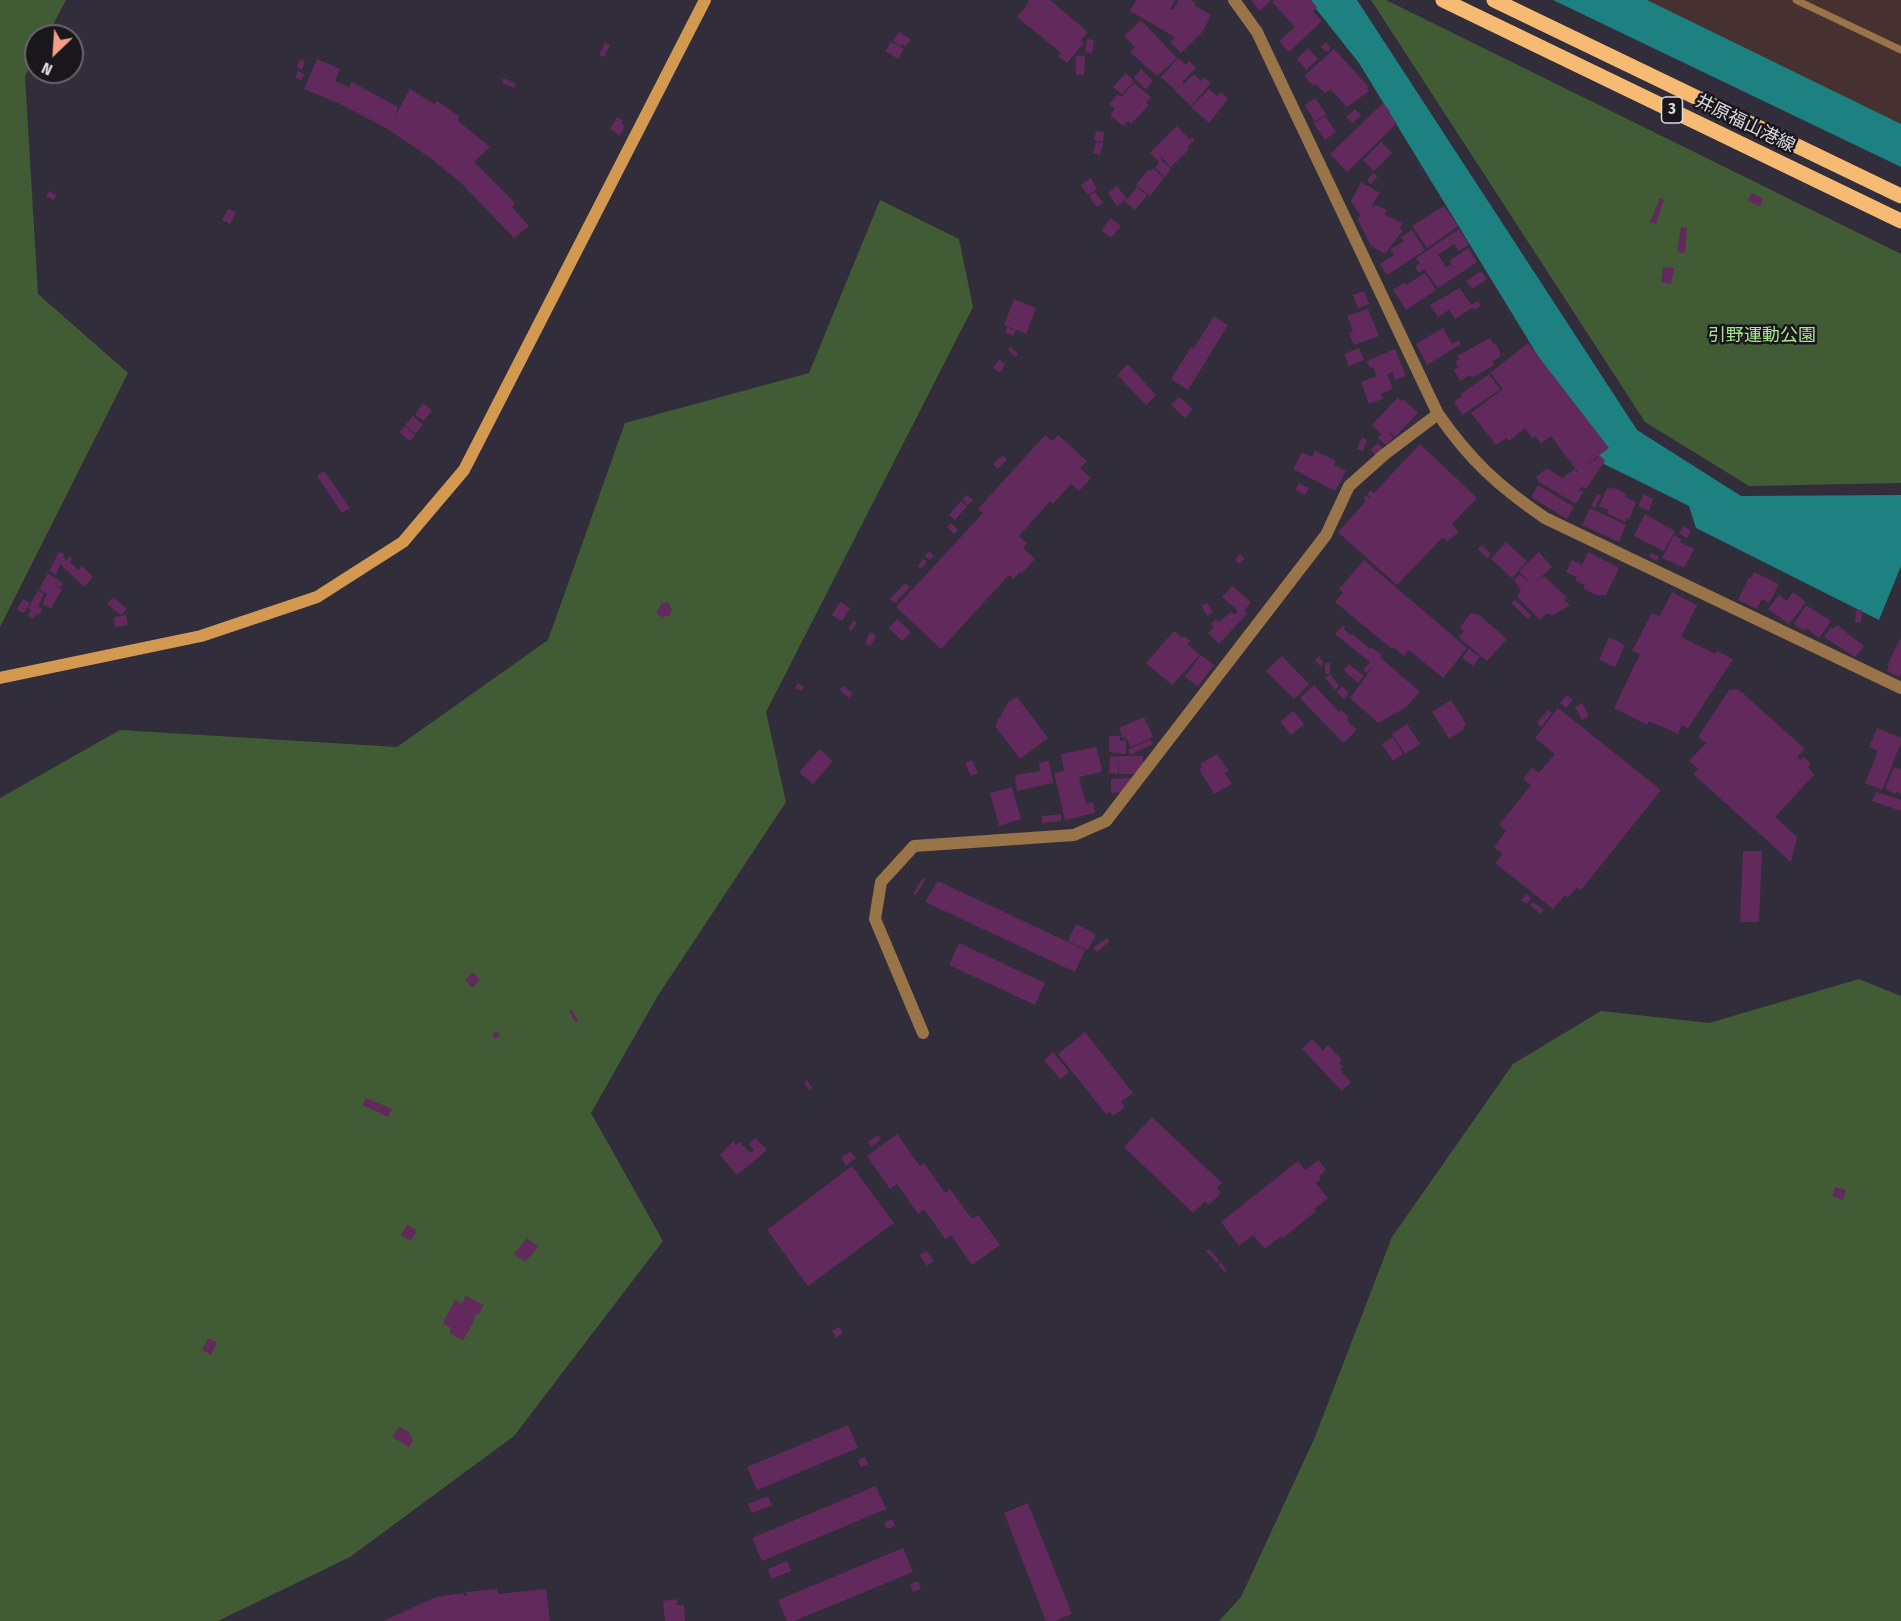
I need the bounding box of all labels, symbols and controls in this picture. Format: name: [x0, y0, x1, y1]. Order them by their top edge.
north arrow: [24, 24, 84, 84]
text: N: [39, 58, 55, 80]
street label: 井原福山港線: [1692, 91, 1798, 157]
road number: 3: [1662, 97, 1682, 123]
park label: 引野運動公園: [1708, 325, 1816, 347]

